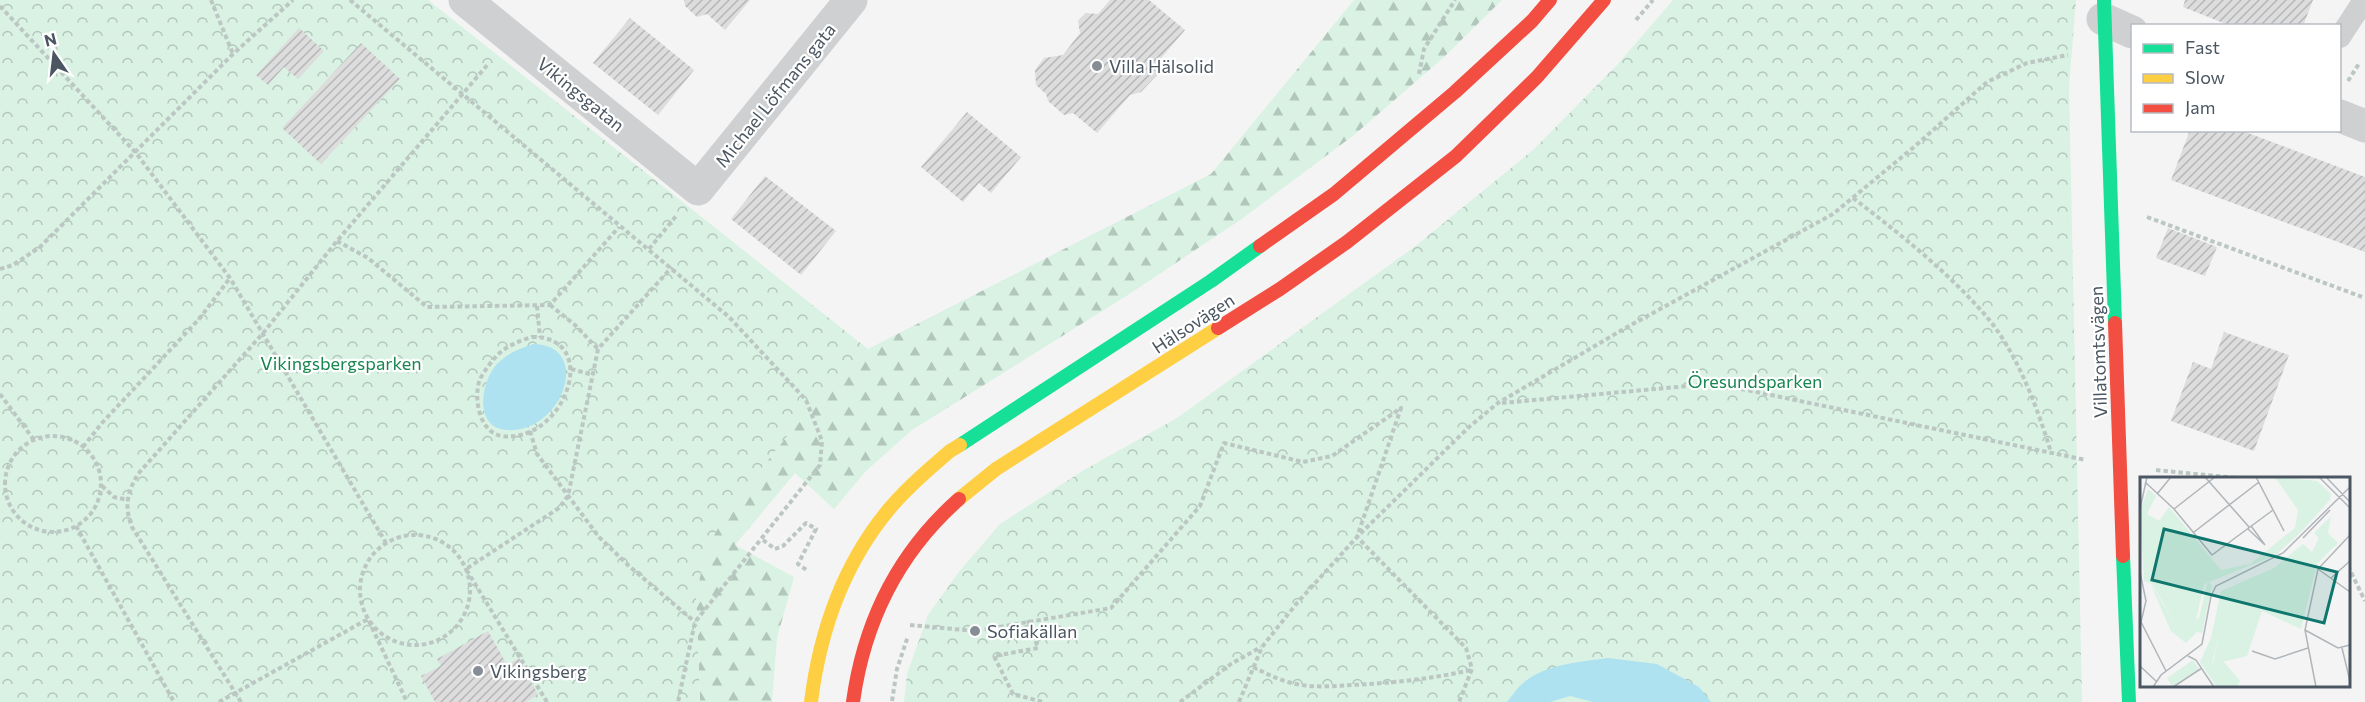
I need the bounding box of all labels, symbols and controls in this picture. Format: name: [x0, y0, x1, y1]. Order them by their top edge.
street label: Michael Löfmans gata: [710, 19, 840, 171]
north arrow: [24, 24, 84, 84]
legend: [2131, 24, 2341, 132]
text: N: [42, 28, 58, 50]
text: Fast: [2185, 36, 2220, 58]
street label: Vikingsgatan: [533, 52, 629, 136]
place label: Villa Hälsolid: [1109, 55, 1214, 77]
marker: Villa Hälsolid: [1090, 59, 1104, 73]
text: Slow: [2185, 66, 2225, 88]
text: Jam: [2185, 96, 2215, 118]
street label: Villatomtsvägen: [2085, 285, 2111, 419]
street label: Hälsovägen: [1148, 288, 1238, 358]
park label: Vikingsbergsparken: [260, 352, 422, 374]
park label: Öresundsparken: [1688, 370, 1822, 392]
inset map: [2140, 477, 2350, 687]
place label: Sofiakällan: [987, 620, 1077, 642]
marker: Sofiakällan: [968, 624, 982, 638]
place label: Vikingsberg: [490, 660, 587, 682]
marker: Vikingsberg: [471, 664, 485, 678]

